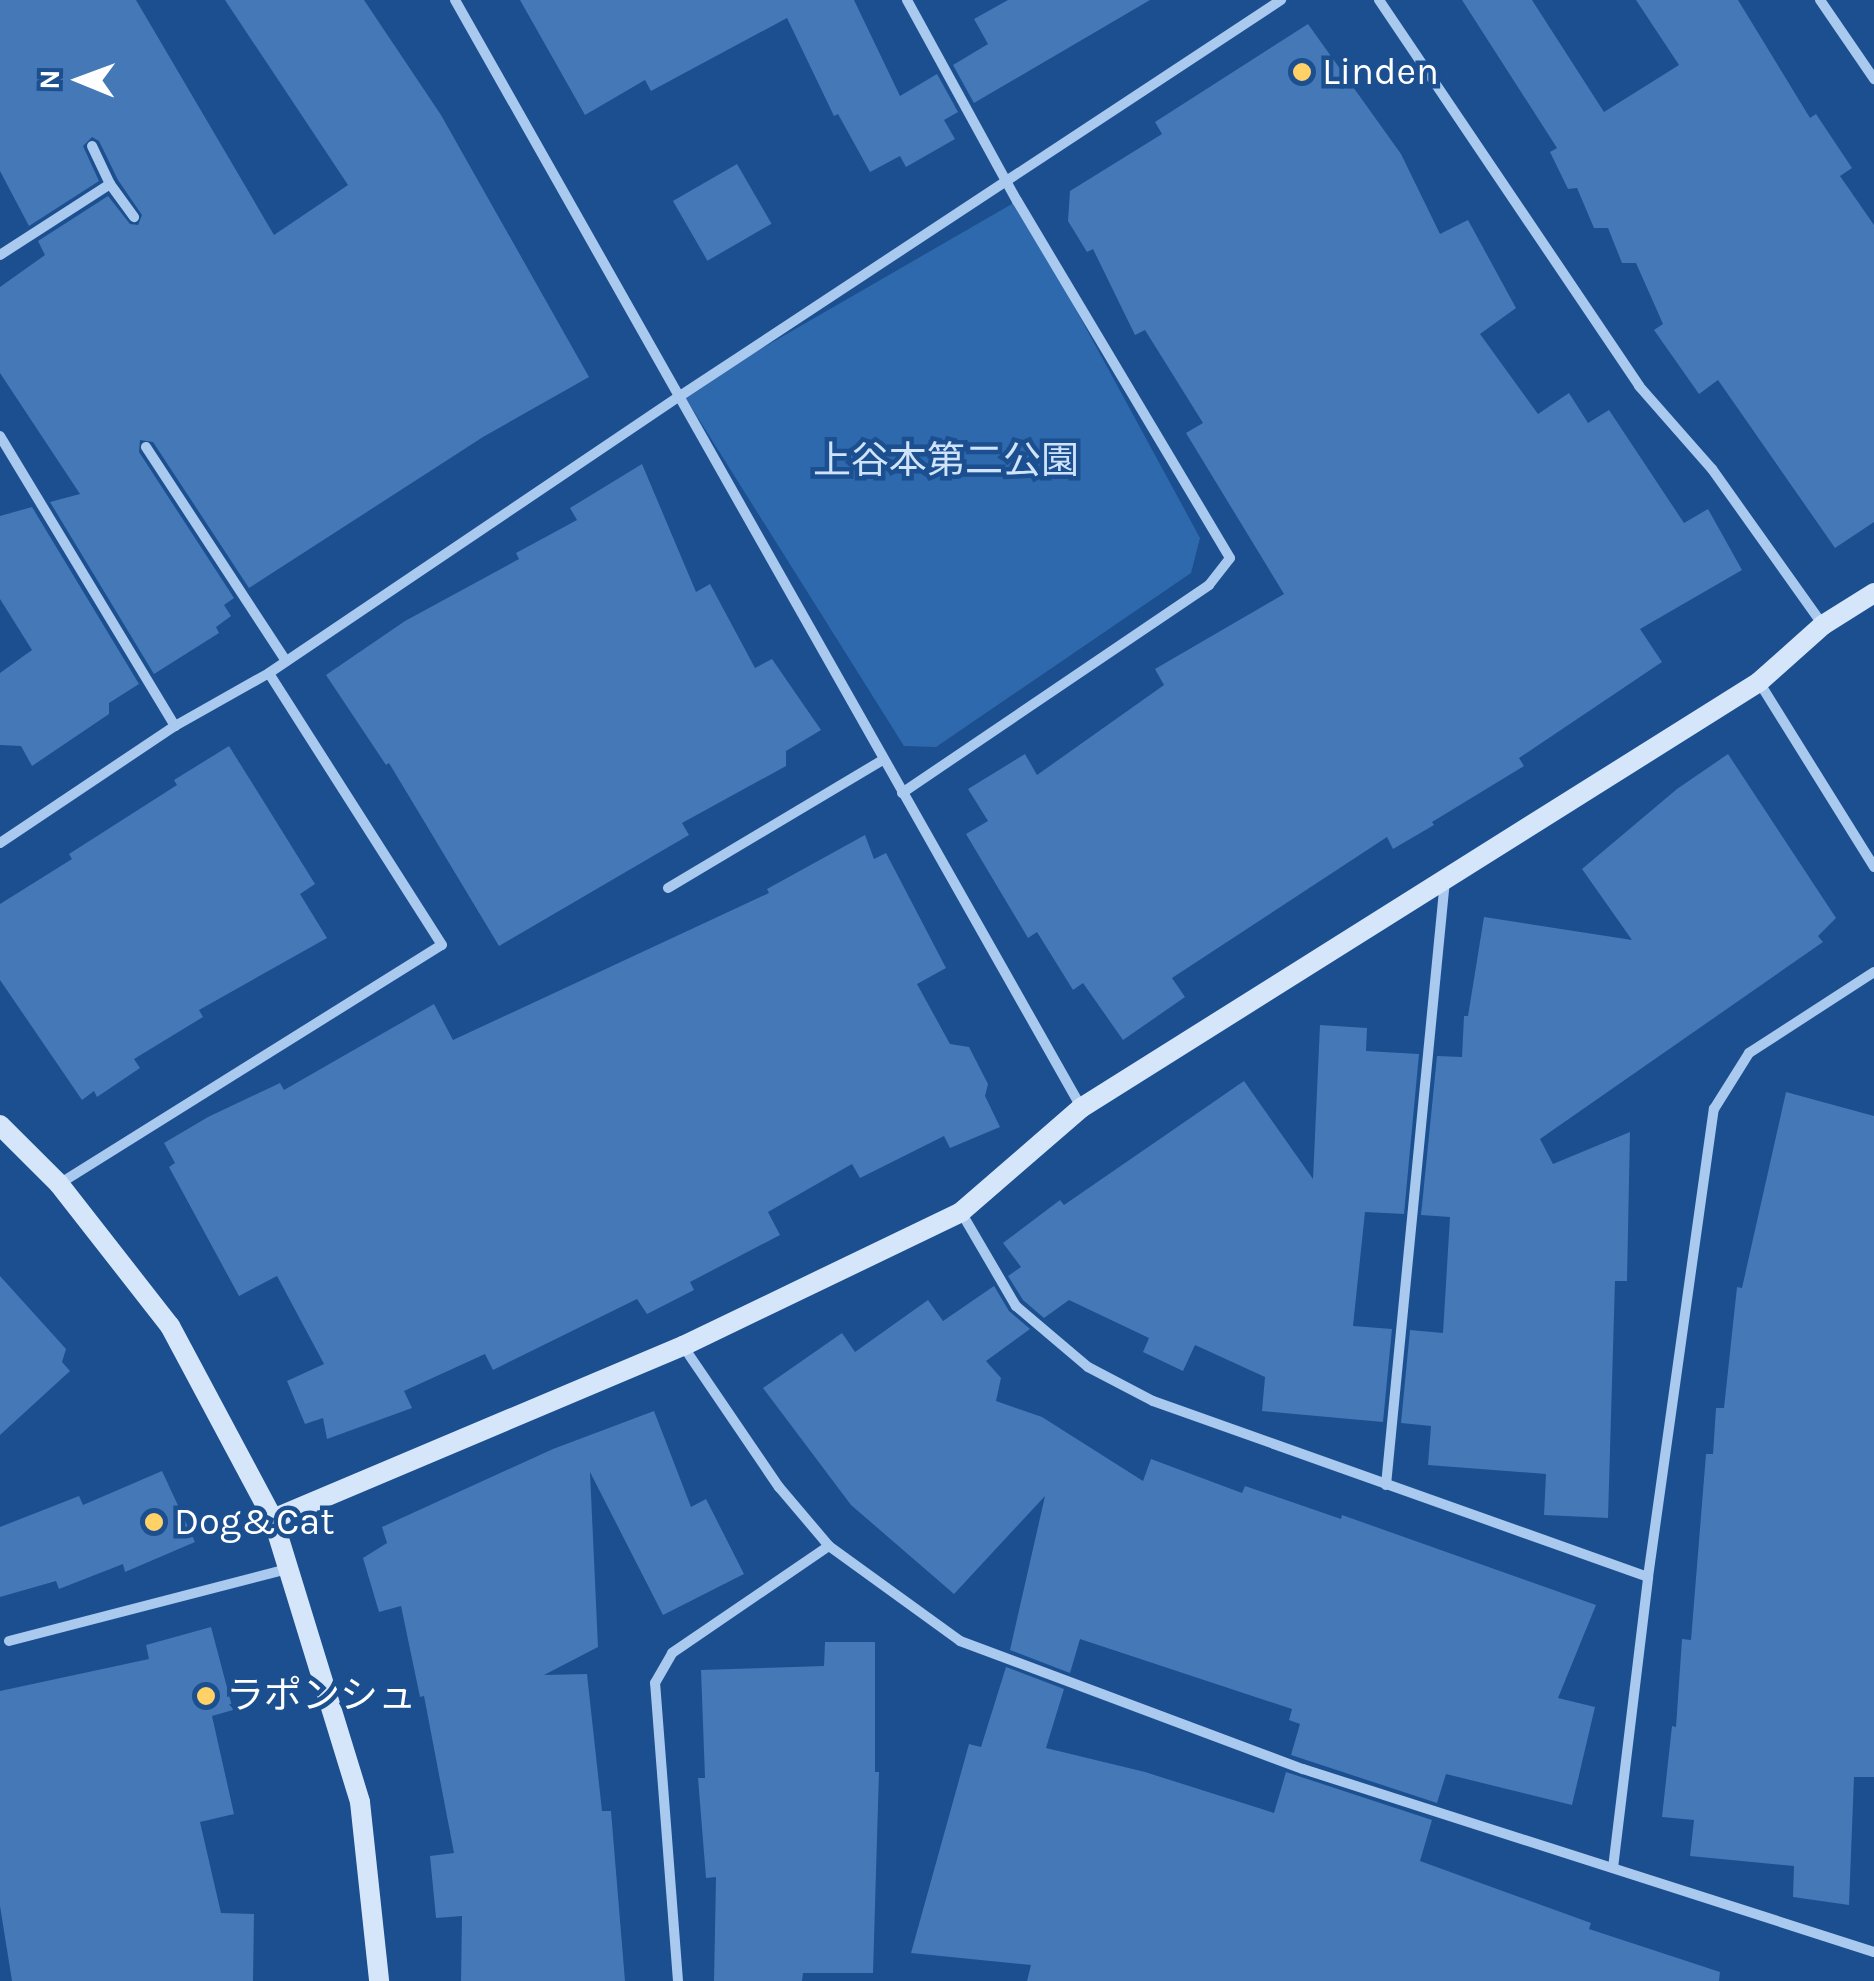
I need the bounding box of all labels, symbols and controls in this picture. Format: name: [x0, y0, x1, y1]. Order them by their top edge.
north arrow: [30, 30, 130, 130]
place label: Linden: [1322, 49, 1439, 95]
marker: Linden: [1291, 61, 1313, 83]
text: N: [33, 69, 66, 90]
park label: 上谷本第二公園: [813, 438, 1079, 484]
place label: Dog&Cat: [174, 1499, 335, 1545]
marker: Dog&Cat: [143, 1511, 165, 1533]
place label: ラポンシュ: [226, 1673, 416, 1719]
marker: ラポンシュ: [195, 1685, 217, 1707]

